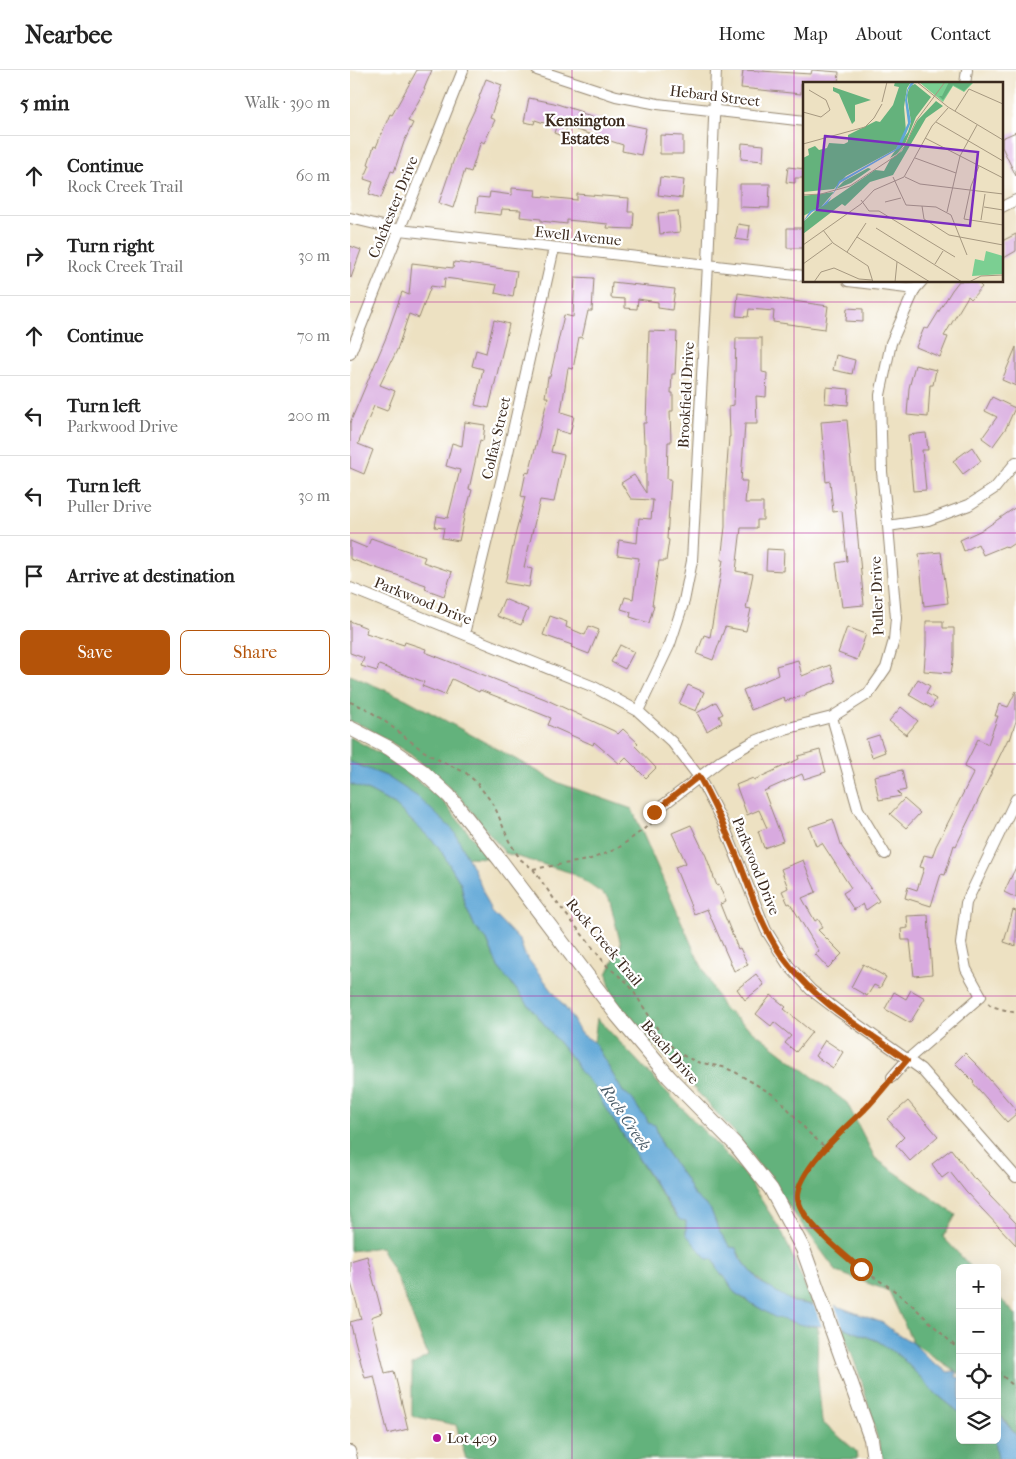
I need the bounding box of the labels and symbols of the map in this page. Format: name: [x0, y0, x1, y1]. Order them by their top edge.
street label: Hebard Street: [669, 82, 762, 111]
inset map: [803, 82, 1004, 282]
district label: Kensington Estates: [545, 111, 626, 148]
street label: Colchester Drive: [364, 153, 422, 261]
street label: Ewell Avenue: [534, 222, 623, 250]
street label: Brookfield Drive: [674, 341, 698, 449]
street label: Colfax Street: [478, 394, 514, 481]
street label: Puller Drive: [867, 555, 887, 636]
street label: Parkwood Drive: [371, 573, 475, 629]
route end: [643, 801, 666, 824]
street label: Parkwood Drive: [728, 814, 784, 918]
street label: Rock Creek Trail: [562, 895, 646, 989]
street label: Beach Drive: [637, 1016, 703, 1088]
water label: Rock Creek: [596, 1080, 655, 1154]
route start: [850, 1258, 873, 1281]
place label: Lot 409: [447, 1429, 497, 1447]
marker: Lot 409: [431, 1432, 443, 1444]

